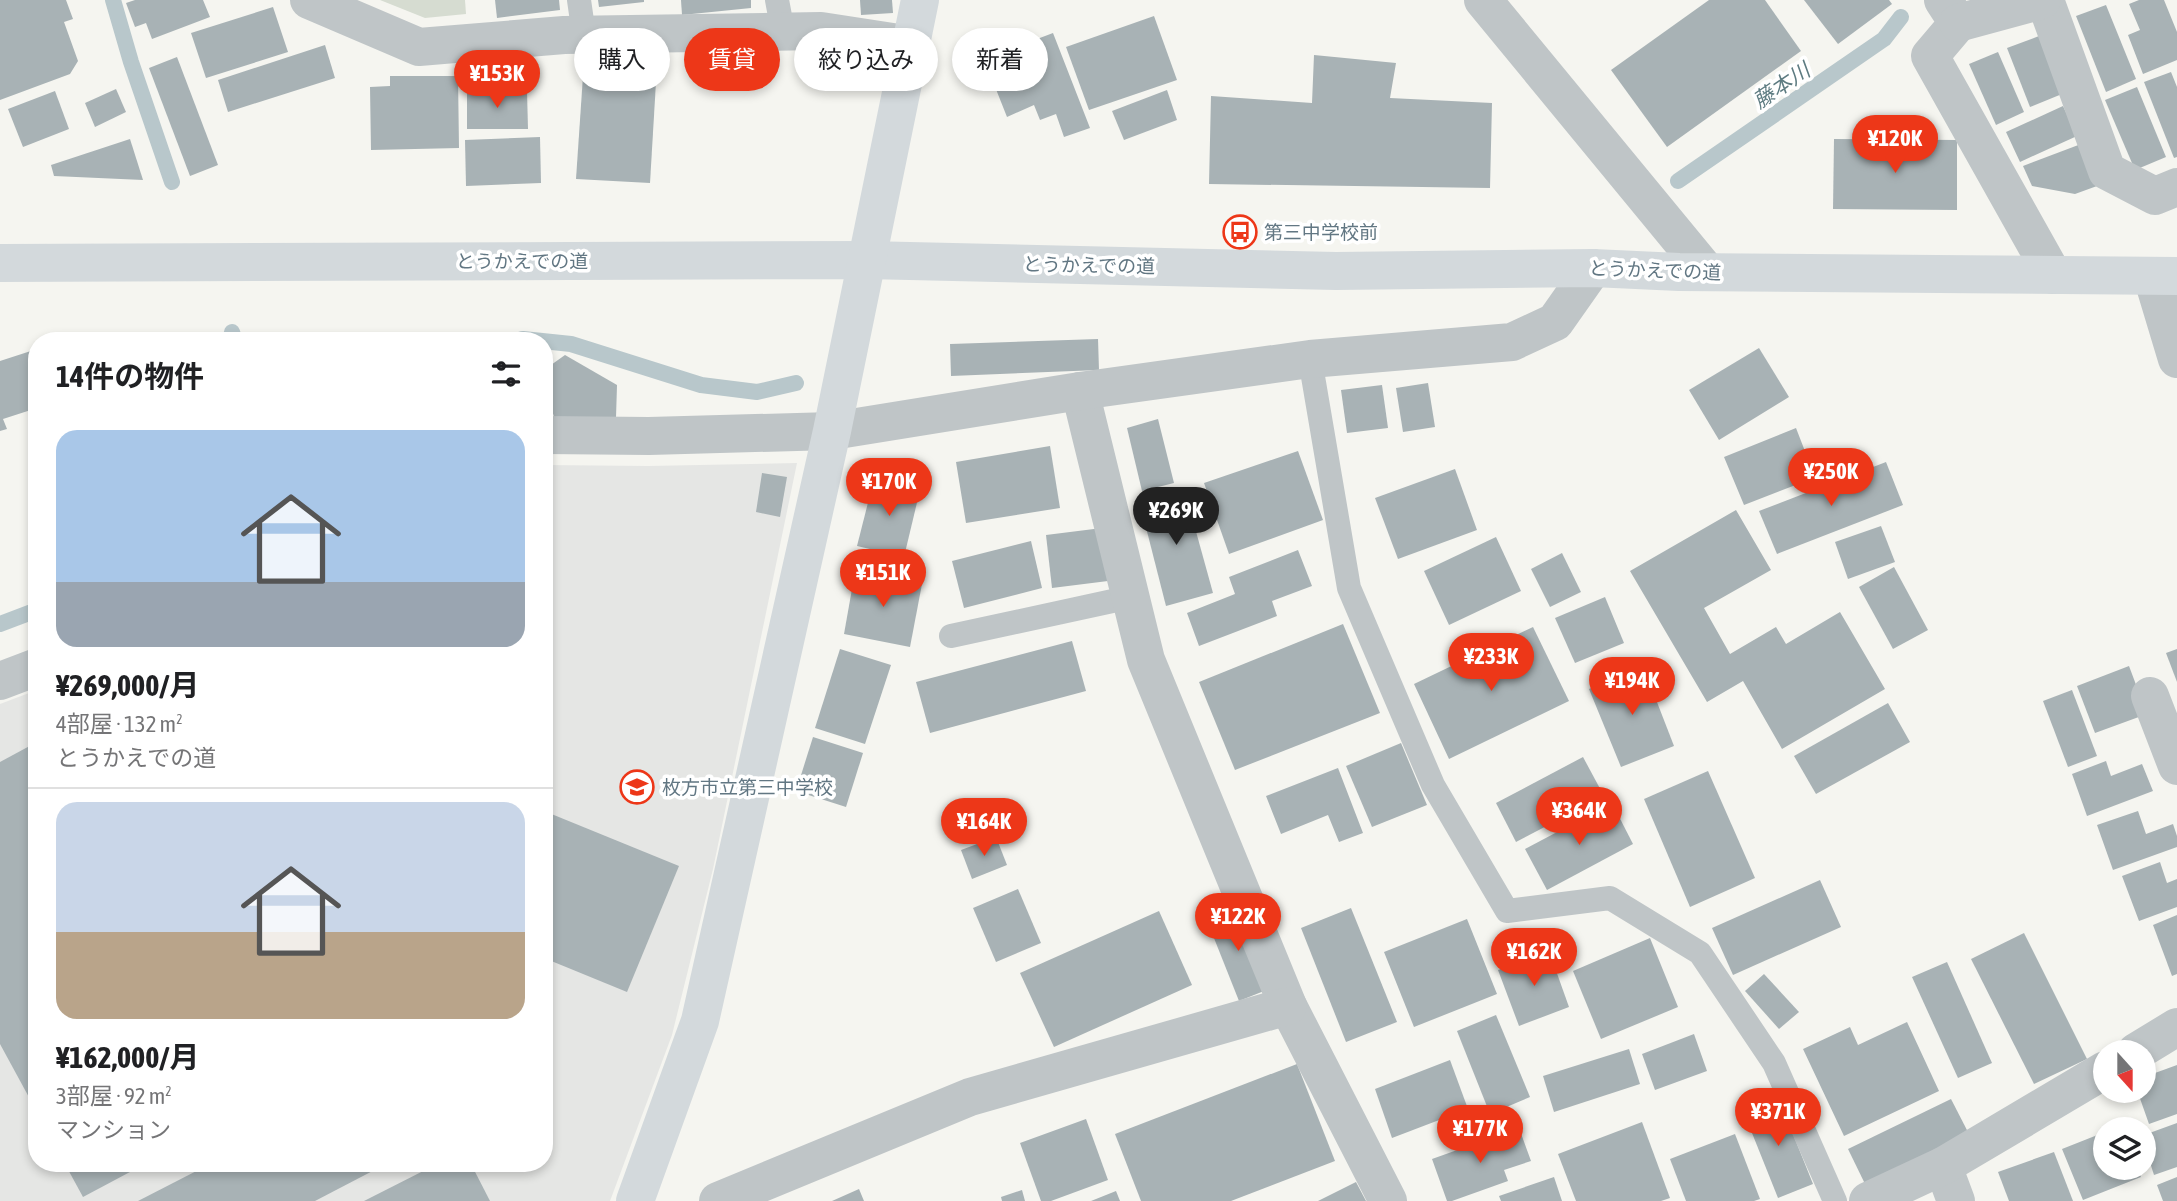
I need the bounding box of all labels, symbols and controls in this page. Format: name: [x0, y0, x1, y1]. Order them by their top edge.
chip: 購入: [574, 28, 670, 91]
chip: 賃貸: [684, 28, 780, 91]
chip: 絞り込み: [794, 28, 938, 91]
chip: 新着: [952, 28, 1048, 91]
pin: ¥153K: [448, 50, 546, 110]
water label: 藤本川: [1748, 56, 1815, 113]
text: ¥153K: [470, 60, 524, 86]
pin: ¥120K: [1846, 116, 1944, 175]
text: ¥120K: [1868, 125, 1922, 151]
bus stop icon: 第三中学校前: [1221, 213, 1259, 251]
place label: 第三中学校前: [1264, 221, 1378, 243]
street label: とうかえでの道: [456, 250, 588, 272]
street label: とうかえでの道: [1023, 253, 1155, 277]
street label: とうかえでの道: [1588, 257, 1722, 283]
icon: filters: [487, 355, 525, 393]
text: 14件の物件: [56, 359, 204, 393]
pin: ¥250K: [1782, 448, 1880, 508]
pin: ¥170K: [840, 458, 938, 518]
text: ¥250K: [1804, 458, 1858, 484]
text: ¥170K: [862, 468, 916, 494]
icon: home: [228, 476, 354, 602]
pin: ¥269K: [1127, 488, 1225, 547]
text: ¥269K: [1149, 497, 1203, 523]
pin: ¥151K: [834, 550, 932, 609]
text: ¥151K: [856, 559, 910, 585]
pin: ¥233K: [1442, 634, 1540, 693]
text: ¥233K: [1464, 643, 1518, 669]
pin: ¥194K: [1583, 658, 1681, 717]
text: ¥194K: [1605, 667, 1659, 693]
text: ¥269,000/月: [56, 668, 199, 702]
text: 4部屋 · 132 m²: [56, 711, 183, 737]
text: とうかえでの道: [56, 745, 216, 771]
school or university icon: 枚方市立第三中学校: [618, 768, 656, 806]
place label: 枚方市立第三中学校: [662, 776, 833, 798]
pin: ¥364K: [1530, 788, 1628, 847]
text: ¥364K: [1552, 797, 1606, 823]
pin: ¥164K: [935, 798, 1033, 858]
text: ¥164K: [957, 808, 1011, 834]
icon: home: [228, 848, 354, 974]
pin: ¥122K: [1189, 894, 1287, 953]
text: ¥122K: [1211, 903, 1265, 929]
pin: ¥162K: [1485, 928, 1583, 988]
text: ¥162K: [1507, 938, 1561, 964]
text: ¥162,000/月: [56, 1040, 199, 1074]
north arrow: [2093, 1040, 2156, 1102]
map controls: [2093, 1040, 2156, 1180]
text: 3部屋 · 92 m²: [56, 1083, 172, 1109]
pin: ¥371K: [1729, 1088, 1827, 1148]
text: ¥371K: [1751, 1098, 1805, 1124]
pin: ¥177K: [1431, 1106, 1529, 1165]
text: ¥177K: [1453, 1115, 1507, 1141]
text: マンション: [56, 1117, 171, 1143]
button: layers: [2093, 1117, 2156, 1180]

